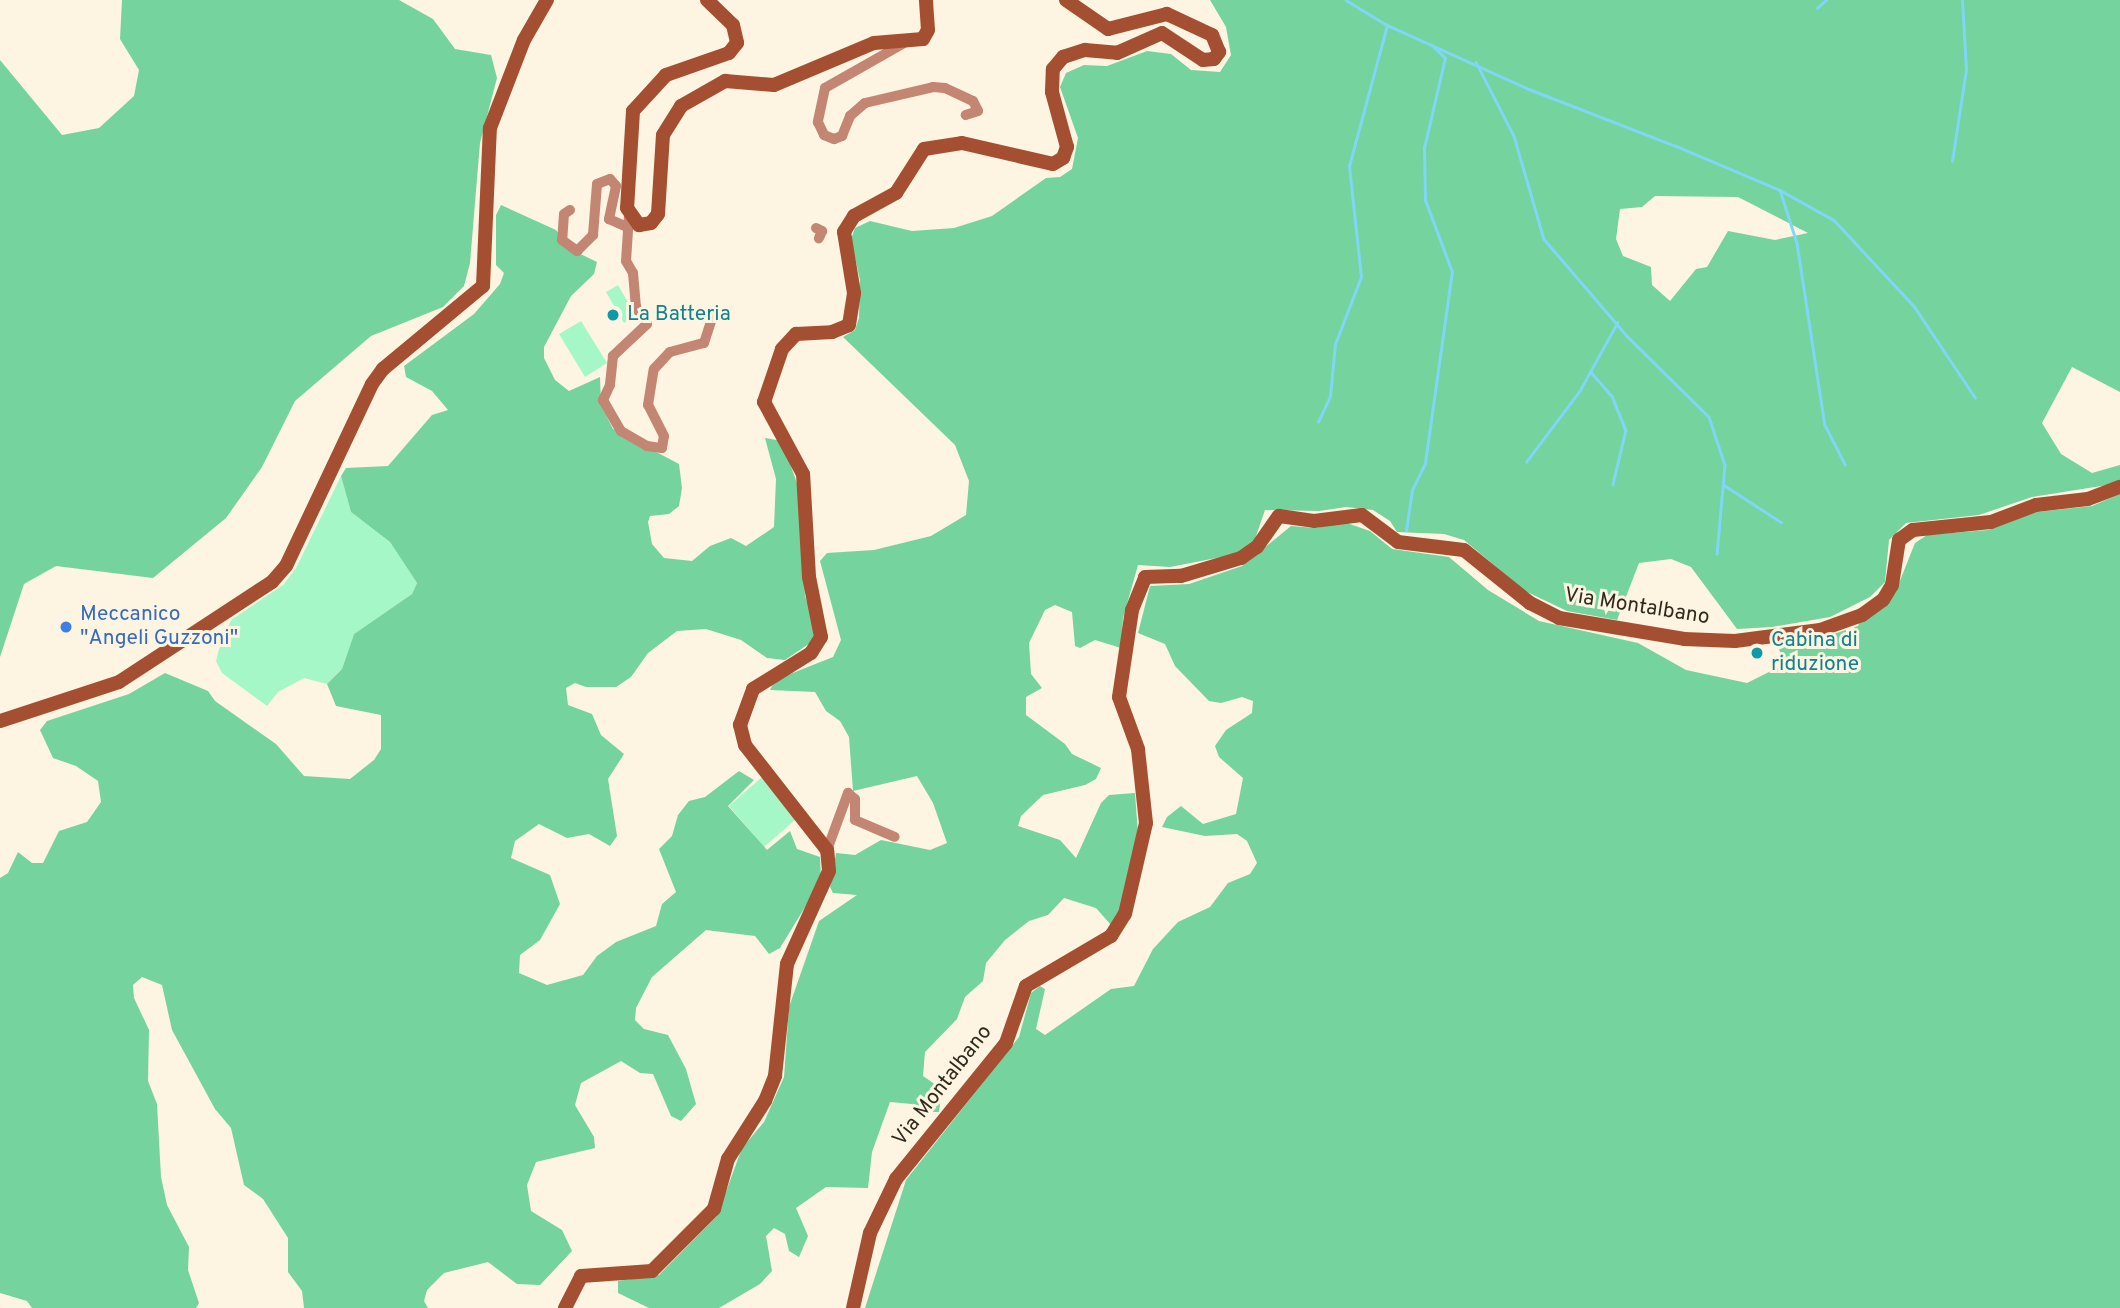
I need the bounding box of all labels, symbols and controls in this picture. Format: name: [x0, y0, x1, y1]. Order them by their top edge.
place label: La Batteria: [627, 302, 731, 328]
marker: La Batteria: [605, 307, 621, 323]
street label: Via Montalbano: [1563, 583, 1711, 631]
place label: Meccanico "Angeli Guzzoni": [80, 602, 238, 652]
marker: Meccanico "Angeli Guzzoni": [58, 619, 74, 635]
place label: Cabina di riduzione: [1771, 628, 1859, 678]
marker: Cabina di riduzione: [1749, 645, 1765, 661]
street label: Via Montalbano: [888, 1020, 998, 1152]

